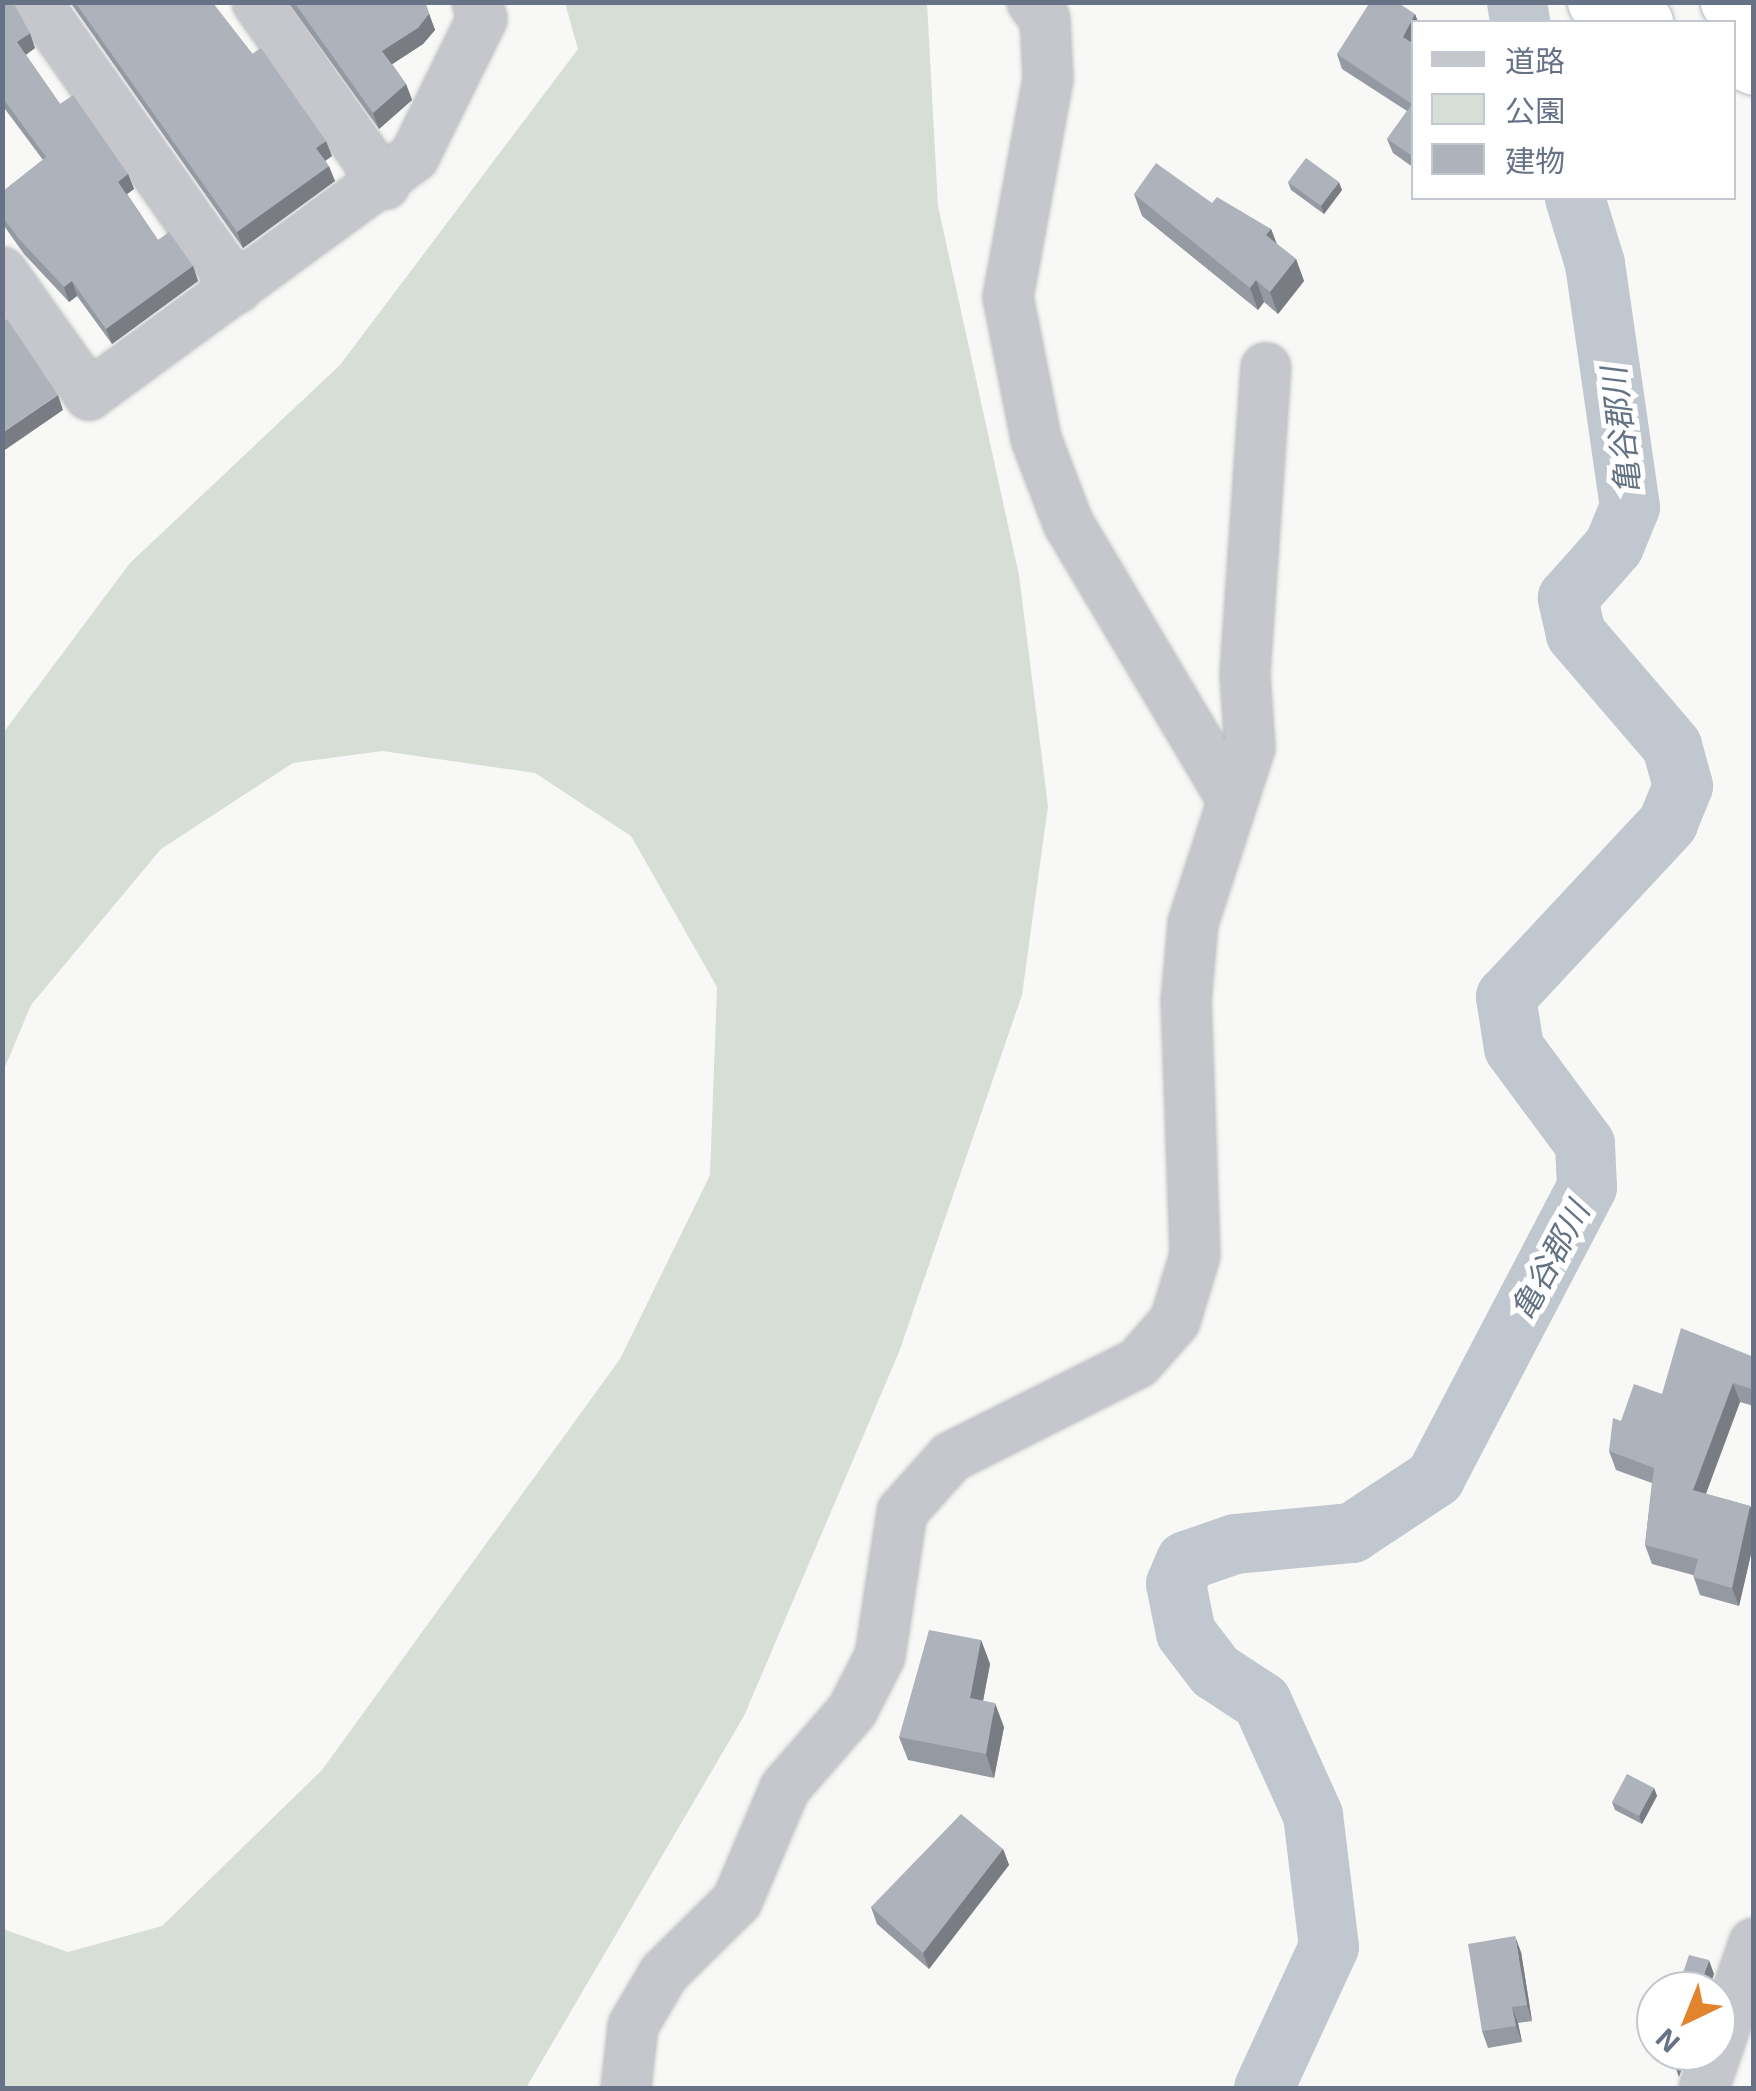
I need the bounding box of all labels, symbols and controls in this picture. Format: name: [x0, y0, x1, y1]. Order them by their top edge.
legend: [1411, 20, 1736, 200]
text: 道路: [1505, 42, 1565, 78]
text: 公園: [1505, 92, 1565, 128]
text: 建物: [1505, 142, 1565, 178]
water label: 亀谷郡川: [1593, 365, 1647, 497]
water label: 亀谷郡川: [1502, 1194, 1596, 1326]
north arrow: [1636, 1971, 1736, 2071]
text: N: [1648, 2022, 1686, 2061]

